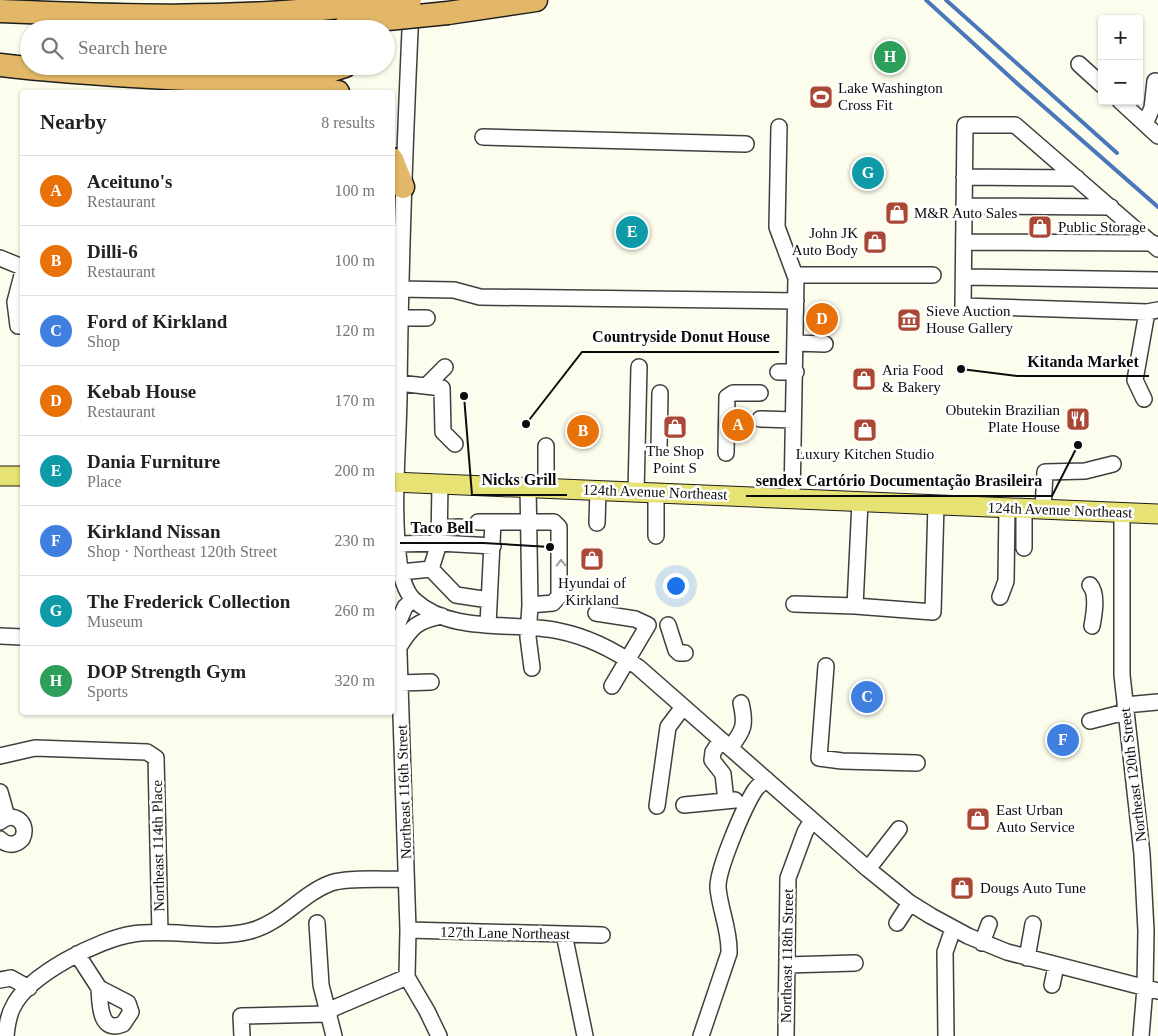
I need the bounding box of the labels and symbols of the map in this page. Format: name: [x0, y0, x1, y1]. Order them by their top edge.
pin: H: [874, 38, 906, 76]
place label: Lake Washington Cross Fit: [838, 80, 943, 113]
sports icon: Lake Washington Cross Fit: [808, 84, 834, 110]
pin: G: [852, 154, 884, 192]
shop icon: M&R Auto Sales: [884, 200, 910, 226]
place label: M&R Auto Sales: [914, 205, 1018, 221]
pin: E: [616, 213, 648, 251]
shop icon: Public Storage: [1027, 214, 1053, 240]
place label: Public Storage: [1058, 219, 1146, 235]
place label: John JK Auto Body: [792, 225, 858, 258]
shop icon: John JK Auto Body: [862, 229, 888, 255]
pin: D: [806, 300, 838, 338]
place label: Sieve Auction House Gallery: [926, 303, 1014, 336]
museum icon: Sieve Auction House Gallery: [896, 307, 922, 333]
callout: Countryside Donut House: [582, 321, 779, 352]
text: Countryside Donut House: [592, 328, 770, 346]
callout: Kitanda Market: [1017, 345, 1149, 376]
text: Kitanda Market: [1027, 353, 1139, 370]
place label: Aria Food & Bakery: [882, 362, 944, 395]
shop icon: Aria Food & Bakery: [851, 366, 877, 392]
place label: Obutekin Brazilian Plate House: [945, 402, 1060, 435]
pin: A: [722, 406, 754, 444]
restaurant icon: Obutekin Brazilian Plate House: [1065, 406, 1091, 432]
pin: B: [567, 412, 599, 450]
shop icon: The Shop Point S: [662, 414, 688, 440]
shop icon: Luxury Kitchen Studio: [852, 417, 878, 443]
place label: The Shop Point S: [646, 443, 704, 476]
place label: Luxury Kitchen Studio: [796, 446, 934, 462]
callout: Nicks Grill: [472, 464, 567, 495]
callout: sendex Cartório Documentação Brasileira: [746, 465, 1052, 496]
text: Nicks Grill: [481, 471, 557, 488]
text: sendex Cartório Documentação Brasileira: [756, 472, 1042, 490]
street label: 124th Avenue Northeast: [582, 481, 728, 503]
street label: 124th Avenue Northeast: [987, 499, 1133, 521]
callout: Taco Bell: [400, 512, 483, 543]
text: Taco Bell: [411, 519, 474, 536]
shop icon: Hyundai of Kirkland: [579, 546, 605, 572]
one-way arrow: [555, 559, 566, 567]
your location: [663, 573, 689, 599]
place label: Hyundai of Kirkland: [558, 575, 626, 608]
pin: C: [851, 678, 883, 716]
street label: Northeast 120th Street: [1117, 706, 1149, 843]
pin: F: [1047, 721, 1079, 759]
street label: Northeast 116th Street: [394, 724, 414, 859]
street label: Northeast 114th Place: [149, 780, 167, 912]
place label: East Urban Auto Service: [996, 802, 1075, 835]
shop icon: East Urban Auto Service: [965, 806, 991, 832]
shop icon: Dougs Auto Tune: [949, 875, 975, 901]
place label: Dougs Auto Tune: [980, 880, 1086, 896]
street label: Northeast 118th Street: [778, 888, 796, 1023]
street label: 127th Lane Northeast: [440, 924, 571, 942]

